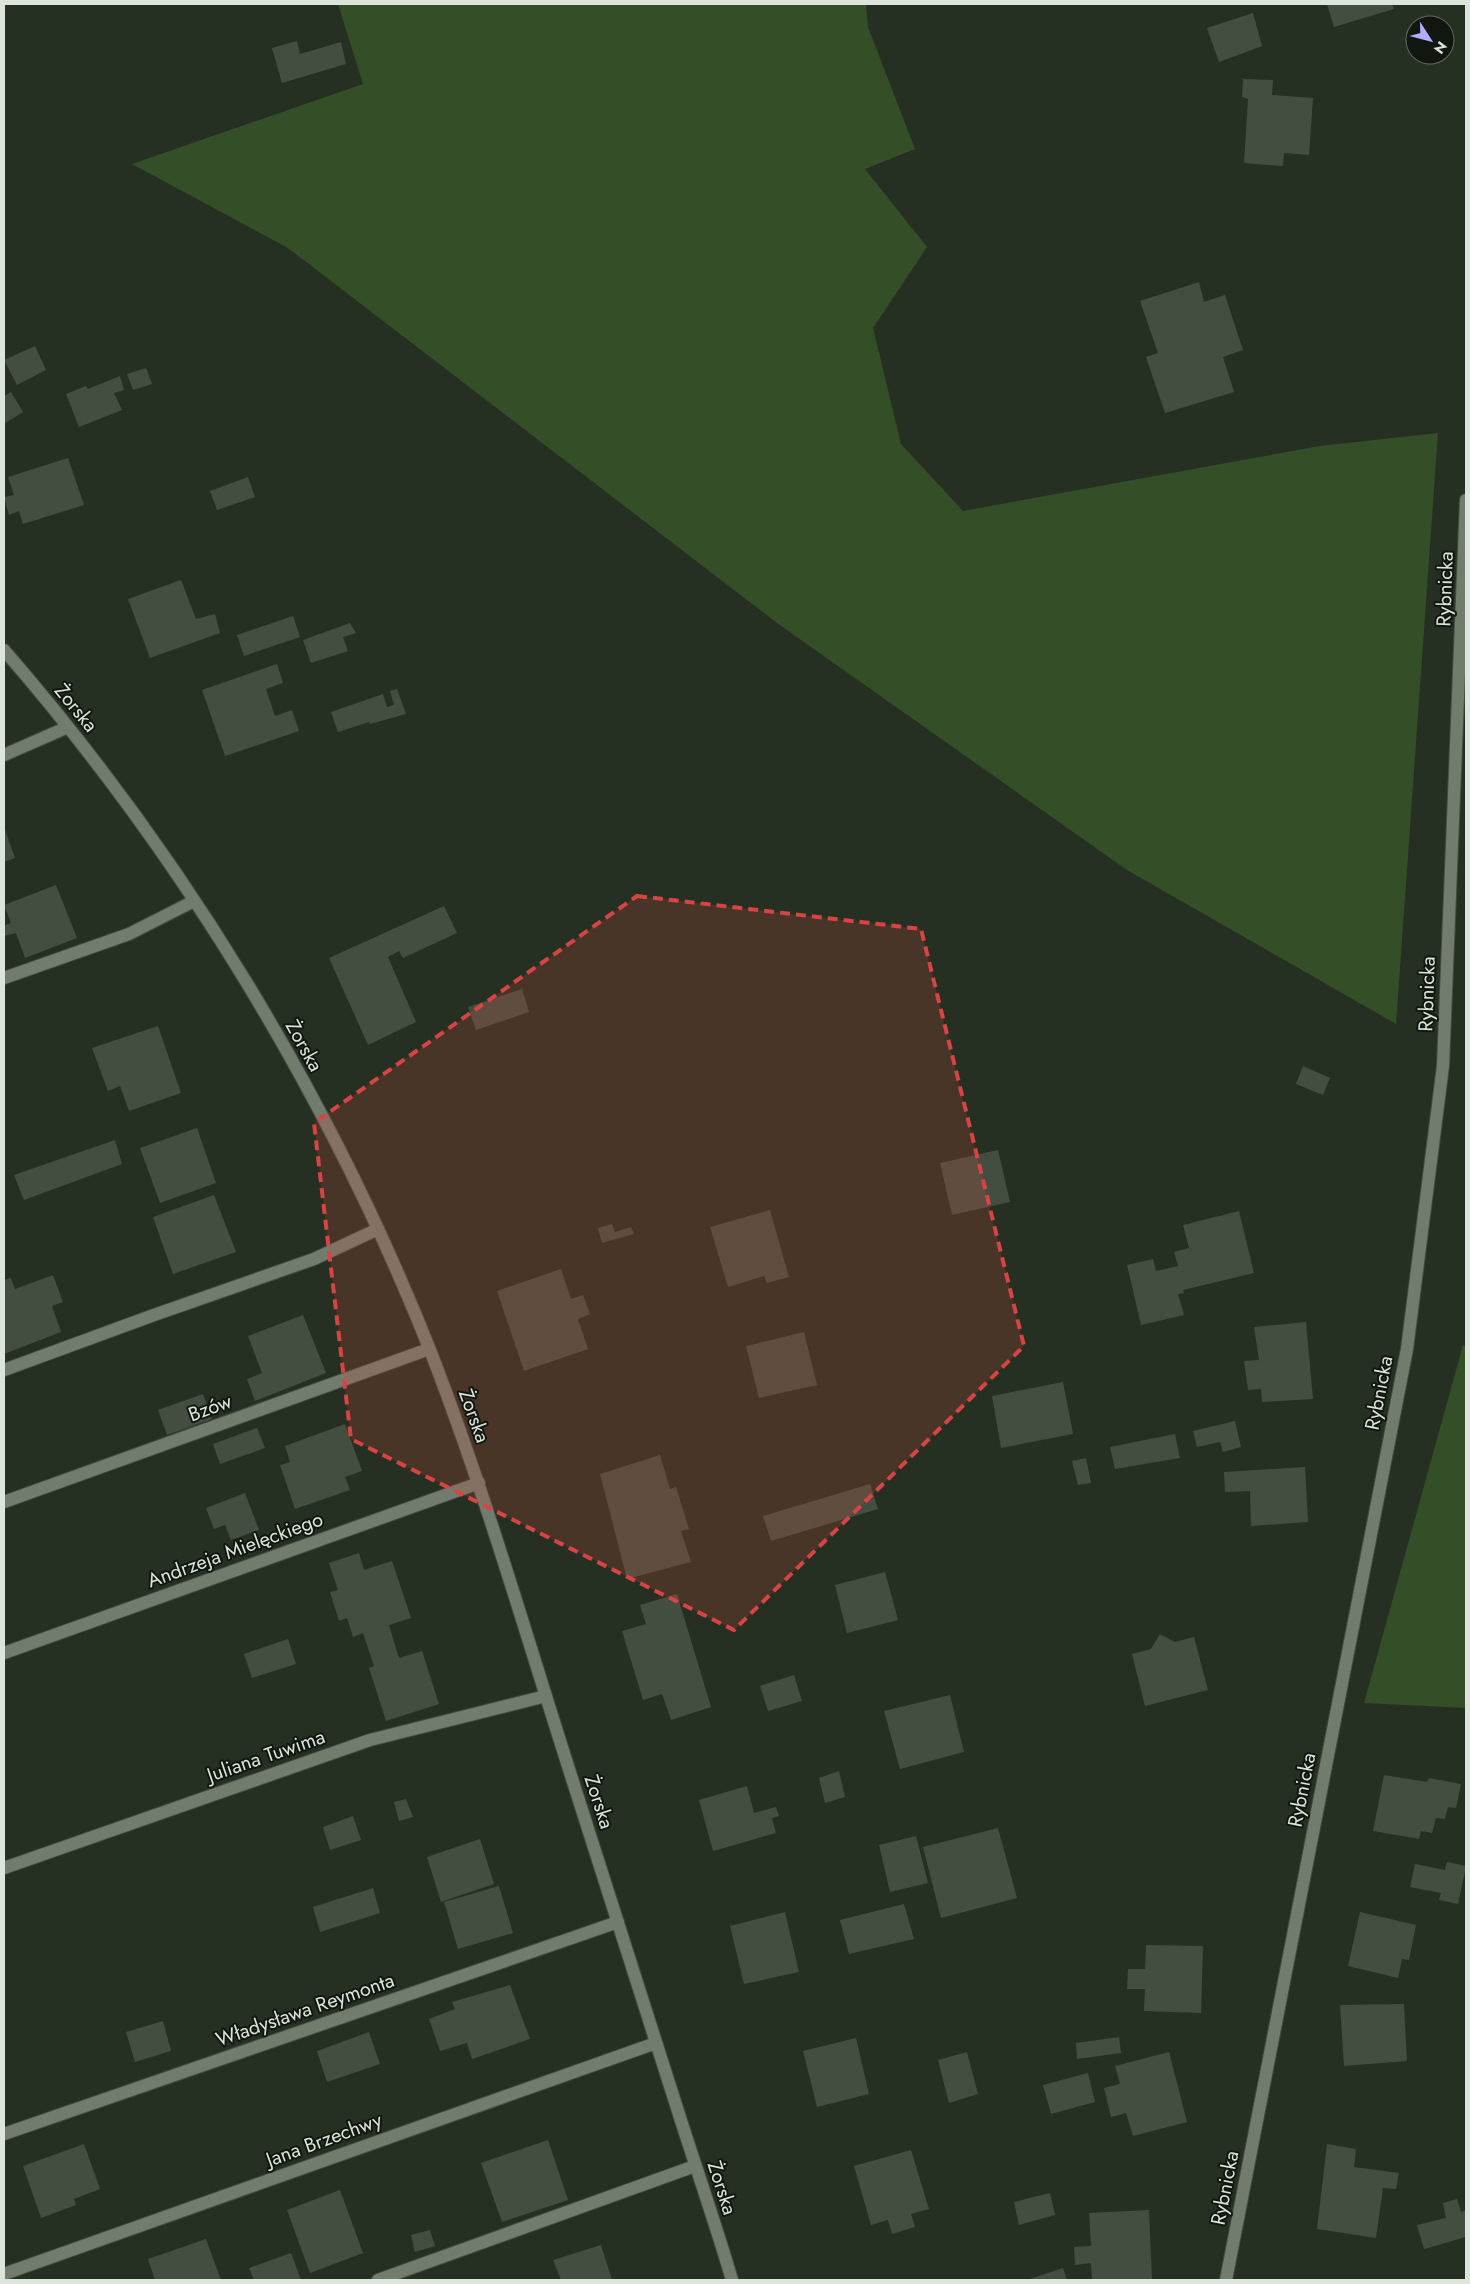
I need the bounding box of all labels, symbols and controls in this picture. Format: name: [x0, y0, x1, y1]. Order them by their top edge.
north arrow: [1405, 15, 1455, 65]
text: N: [1429, 37, 1452, 58]
street label: Rybnicka: [1429, 551, 1461, 627]
street label: Żorska: [47, 677, 105, 739]
street label: Rybnicka: [1411, 956, 1443, 1032]
street label: Żorska: [278, 1015, 330, 1077]
street label: Rybnicka: [1358, 1353, 1400, 1433]
street label: Żorska: [451, 1385, 497, 1447]
street label: Bzów: [184, 1387, 236, 1429]
street label: Andrzeja Mielęckiego: [143, 1505, 327, 1595]
street label: Juliana Tuwima: [200, 1722, 329, 1791]
street label: Rybnicka: [1281, 1750, 1323, 1830]
street label: Żorska: [577, 1771, 621, 1833]
street label: Władysława Reymonta: [212, 1966, 398, 2054]
street label: Jana Brzechwy: [259, 2106, 386, 2175]
street label: Rybnicka: [1204, 2148, 1246, 2228]
street label: Żorska: [700, 2157, 744, 2219]

